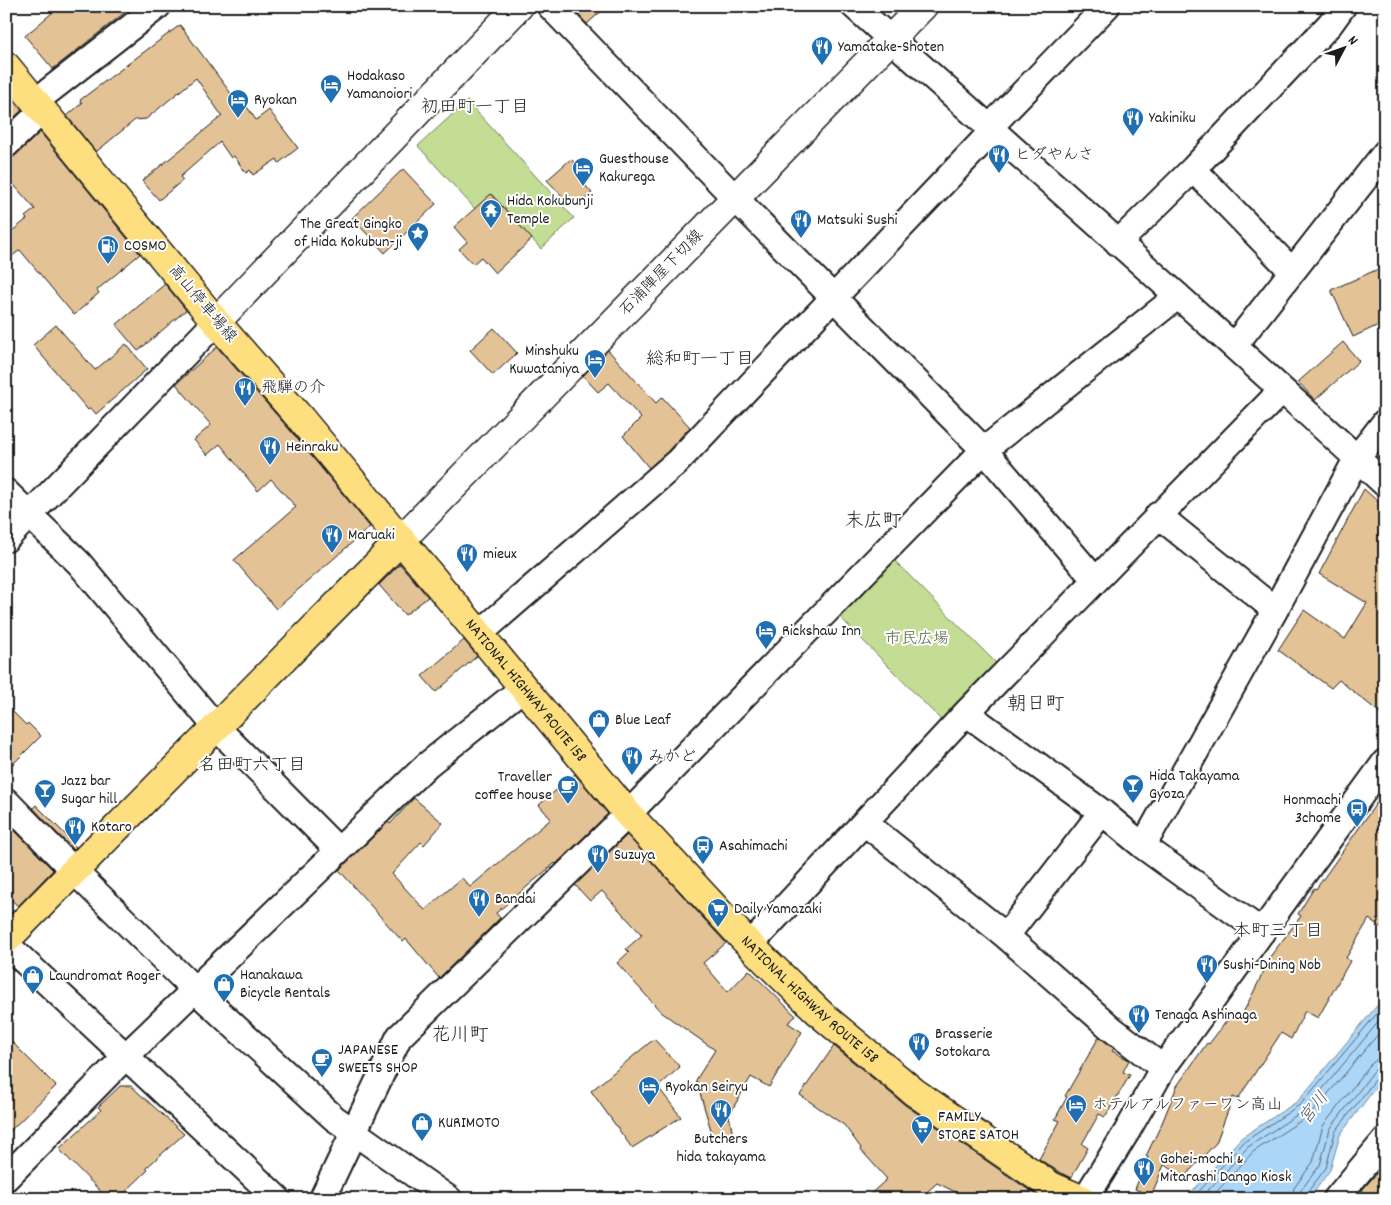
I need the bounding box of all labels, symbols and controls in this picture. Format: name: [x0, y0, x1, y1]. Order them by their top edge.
north arrow: [1318, 22, 1368, 72]
text: N: [1342, 32, 1362, 50]
restaurant icon: Yamatake-Shoten: [810, 35, 834, 66]
place label: Yamatake-Shoten: [838, 36, 944, 59]
place label: Hodakaso Yamanoiori: [347, 65, 412, 106]
hotel icon: Hodakaso Yamanoiori: [319, 73, 343, 104]
hotel icon: Ryokan: [226, 88, 250, 119]
place label: Ryokan: [254, 89, 297, 112]
district label: 初田町一丁目: [421, 96, 529, 121]
restaurant icon: Yakiniku: [1121, 106, 1145, 137]
place label: Yakiniku: [1149, 107, 1196, 130]
restaurant icon: ヒダやんさ: [987, 143, 1011, 174]
place label: ヒダやんさ: [1015, 144, 1094, 167]
place label: Guesthouse Kakurega: [599, 148, 669, 189]
hotel icon: Guesthouse Kakurega: [571, 156, 595, 187]
place label: Hida Kokubunji Temple: [507, 190, 593, 231]
temple icon: Hida Kokubunji Temple: [479, 198, 503, 229]
restaurant icon: Matsuki Sushi: [789, 208, 813, 239]
place label: Matsuki Sushi: [817, 209, 898, 232]
place label: The Great Gingko of Hida Kokubun-ji: [294, 213, 402, 254]
place icon: The Great Gingko of Hida Kokubun-ji: [406, 221, 430, 252]
street label: 石浦陣屋下切線: [615, 225, 709, 321]
fuel station icon: COSMO: [96, 234, 120, 265]
place label: COSMO: [124, 235, 167, 258]
street label: 高山停車場線: [162, 260, 242, 348]
place label: Minshuku Kuwataniya: [509, 340, 579, 381]
hotel icon: Minshuku Kuwataniya: [583, 348, 607, 379]
district label: 総和町一丁目: [646, 348, 754, 373]
restaurant icon: 飛騨の介: [233, 376, 257, 407]
place label: 飛騨の介: [261, 377, 325, 400]
restaurant icon: Heinraku: [258, 435, 282, 466]
place label: Heinraku: [286, 436, 339, 459]
district label: 末広町: [844, 509, 902, 536]
restaurant icon: Maruaki: [320, 523, 344, 554]
place label: Maruaki: [348, 524, 395, 547]
restaurant icon: mieux: [455, 542, 479, 573]
place label: mieux: [483, 543, 517, 566]
street label: NATIONAL HIGHWAY ROUTE 158: [460, 614, 592, 768]
hotel icon: Rickshaw Inn: [754, 619, 778, 650]
place label: Rickshaw Inn: [782, 620, 861, 643]
park label: 市民広場: [885, 628, 949, 651]
district label: 朝日町: [1007, 692, 1065, 719]
shop icon: Blue Leaf: [587, 708, 611, 739]
place label: Blue Leaf: [615, 709, 671, 732]
restaurant icon: みかど: [620, 745, 644, 776]
place label: みかど: [648, 746, 696, 769]
district label: 名田町六丁目: [198, 754, 306, 779]
place label: Hida Takayama Gyoza: [1149, 765, 1240, 806]
place label: Traveller coffee house: [475, 766, 552, 807]
place label: Jazz bar Sugar hill: [61, 770, 117, 811]
bar icon: Hida Takayama Gyoza: [1121, 773, 1145, 804]
cafe icon: Traveller coffee house: [556, 774, 580, 805]
bar icon: Jazz bar Sugar hill: [33, 778, 57, 809]
place label: Honmachi 3chome: [1283, 789, 1341, 830]
bus stop icon: Honmachi 3chome: [1345, 797, 1369, 828]
restaurant icon: Kotaro: [63, 815, 87, 846]
place label: Kotaro: [91, 816, 132, 839]
bus stop icon: Asahimachi: [691, 834, 715, 865]
place label: Asahimachi: [719, 835, 787, 858]
restaurant icon: Suzuya: [586, 843, 610, 874]
place label: Suzuya: [614, 844, 655, 867]
restaurant icon: Bandai: [467, 887, 491, 918]
place label: Bandai: [495, 888, 535, 911]
supermarket icon: Daily Yamazaki: [706, 897, 730, 928]
place label: Daily Yamazaki: [734, 898, 822, 921]
district label: 本町三丁目: [1233, 920, 1323, 945]
street label: NATIONAL HIGHWAY ROUTE 158: [735, 930, 884, 1069]
restaurant icon: Sushi-Dining Nob: [1195, 953, 1219, 984]
place label: Sushi-Dining Nob: [1223, 954, 1321, 977]
shop icon: Laundromat Roger: [21, 964, 45, 995]
place label: Hanakawa Bicycle Rentals: [240, 964, 331, 1005]
place label: Laundromat Roger: [49, 965, 161, 988]
shop icon: Hanakawa Bicycle Rentals: [212, 972, 236, 1003]
restaurant icon: Tenaga Ashinaga: [1127, 1003, 1151, 1034]
place label: Tenaga Ashinaga: [1155, 1004, 1257, 1027]
district label: 花川町: [431, 1023, 489, 1050]
place label: Brasserie Sotokara: [935, 1023, 992, 1064]
restaurant icon: Brasserie Sotokara: [907, 1031, 931, 1062]
place label: JAPANESE SWEETS SHOP: [338, 1039, 418, 1080]
cafe icon: JAPANESE SWEETS SHOP: [310, 1047, 334, 1078]
hotel icon: Ryokan Seiryu: [637, 1075, 661, 1106]
place label: Ryokan Seiryu: [665, 1076, 748, 1099]
water label: 宮川: [1294, 1087, 1336, 1131]
hotel icon: ホテルアルファーワン高山: [1064, 1093, 1088, 1124]
place label: ホテルアルファーワン高山: [1092, 1094, 1282, 1117]
restaurant icon: Butchers hida takayama: [709, 1098, 733, 1129]
place label: FAMILY STORE SATOH: [938, 1106, 1019, 1147]
shop icon: KURIMOTO: [410, 1111, 434, 1142]
place label: KURIMOTO: [438, 1112, 500, 1135]
supermarket icon: FAMILY STORE SATOH: [910, 1114, 934, 1145]
place label: Butchers hida takayama: [677, 1128, 766, 1169]
place label: Gohei-mochi & Mitarashi Dango Kiosk: [1160, 1148, 1292, 1189]
restaurant icon: Gohei-mochi & Mitarashi Dango Kiosk: [1132, 1156, 1156, 1187]

